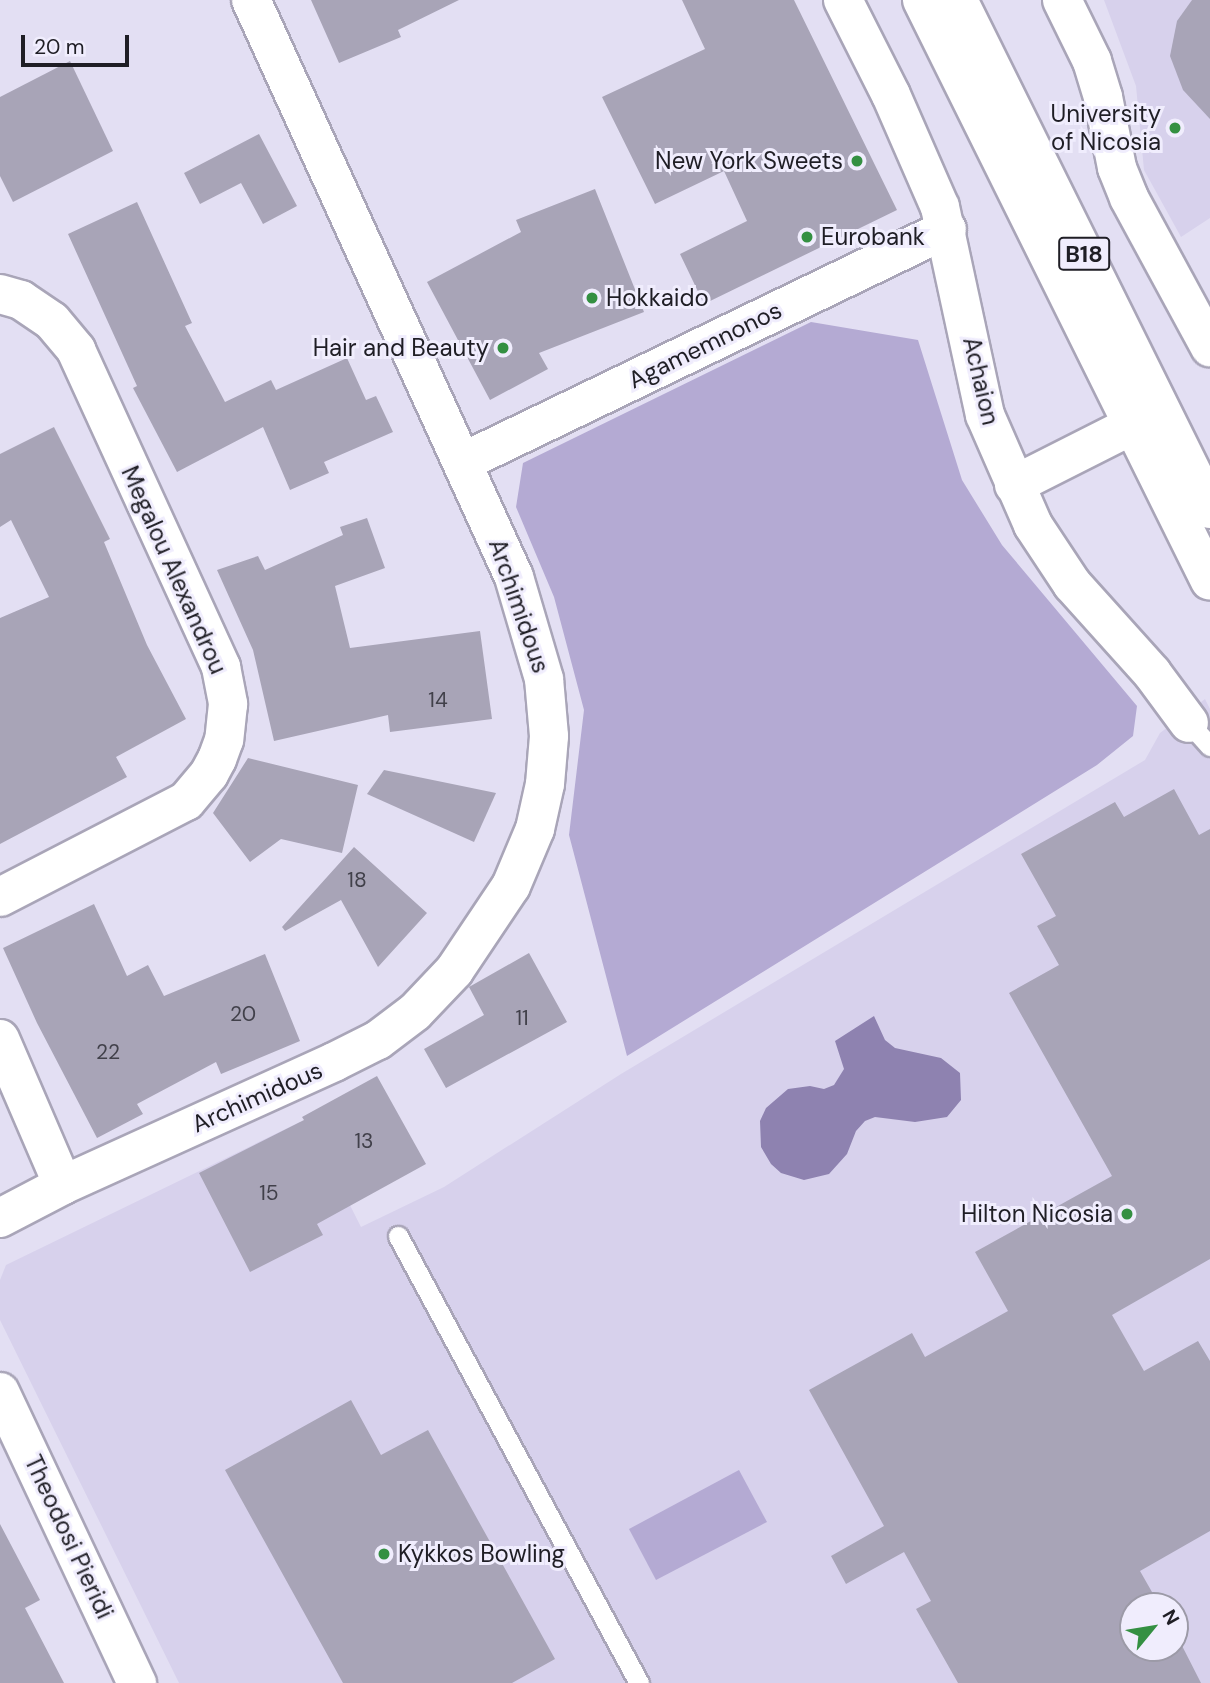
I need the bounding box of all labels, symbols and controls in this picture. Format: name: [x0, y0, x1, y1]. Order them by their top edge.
scale bar: [24, 21, 133, 65]
text: 20 m: [34, 33, 85, 61]
place label: University of Nicosia: [1051, 100, 1161, 156]
marker: University of Nicosia: [1167, 120, 1183, 136]
place label: New York Sweets: [655, 147, 843, 175]
marker: New York Sweets: [849, 153, 865, 169]
place label: Eurobank: [821, 223, 925, 251]
marker: Eurobank: [799, 229, 815, 245]
road number: B18: [1058, 234, 1110, 274]
place label: Hokkaido: [606, 284, 709, 312]
marker: Hokkaido: [584, 290, 600, 306]
street label: Agamemnonos: [624, 295, 786, 395]
place label: Hair and Beauty: [313, 334, 489, 362]
street label: Achaion: [957, 334, 1005, 428]
marker: Hair and Beauty: [495, 340, 511, 356]
street label: Megalou Alexandrou: [115, 462, 233, 678]
street label: Archimidous: [483, 535, 555, 677]
house number: 14: [428, 687, 448, 713]
house number: 18: [347, 867, 367, 893]
house number: 20: [230, 1001, 256, 1027]
house number: 11: [515, 1005, 529, 1031]
house number: 22: [96, 1039, 120, 1065]
street label: Archimidous: [187, 1055, 327, 1139]
house number: 13: [355, 1128, 373, 1154]
house number: 15: [259, 1180, 279, 1206]
place label: Hilton Nicosia: [961, 1200, 1113, 1228]
marker: Hilton Nicosia: [1119, 1206, 1135, 1222]
street label: Theodosi Pieridi: [18, 1451, 120, 1623]
place label: Kykkos Bowling: [398, 1540, 565, 1568]
marker: Kykkos Bowling: [376, 1546, 392, 1562]
north arrow: [1119, 1592, 1189, 1662]
text: N: [1157, 1605, 1185, 1629]

